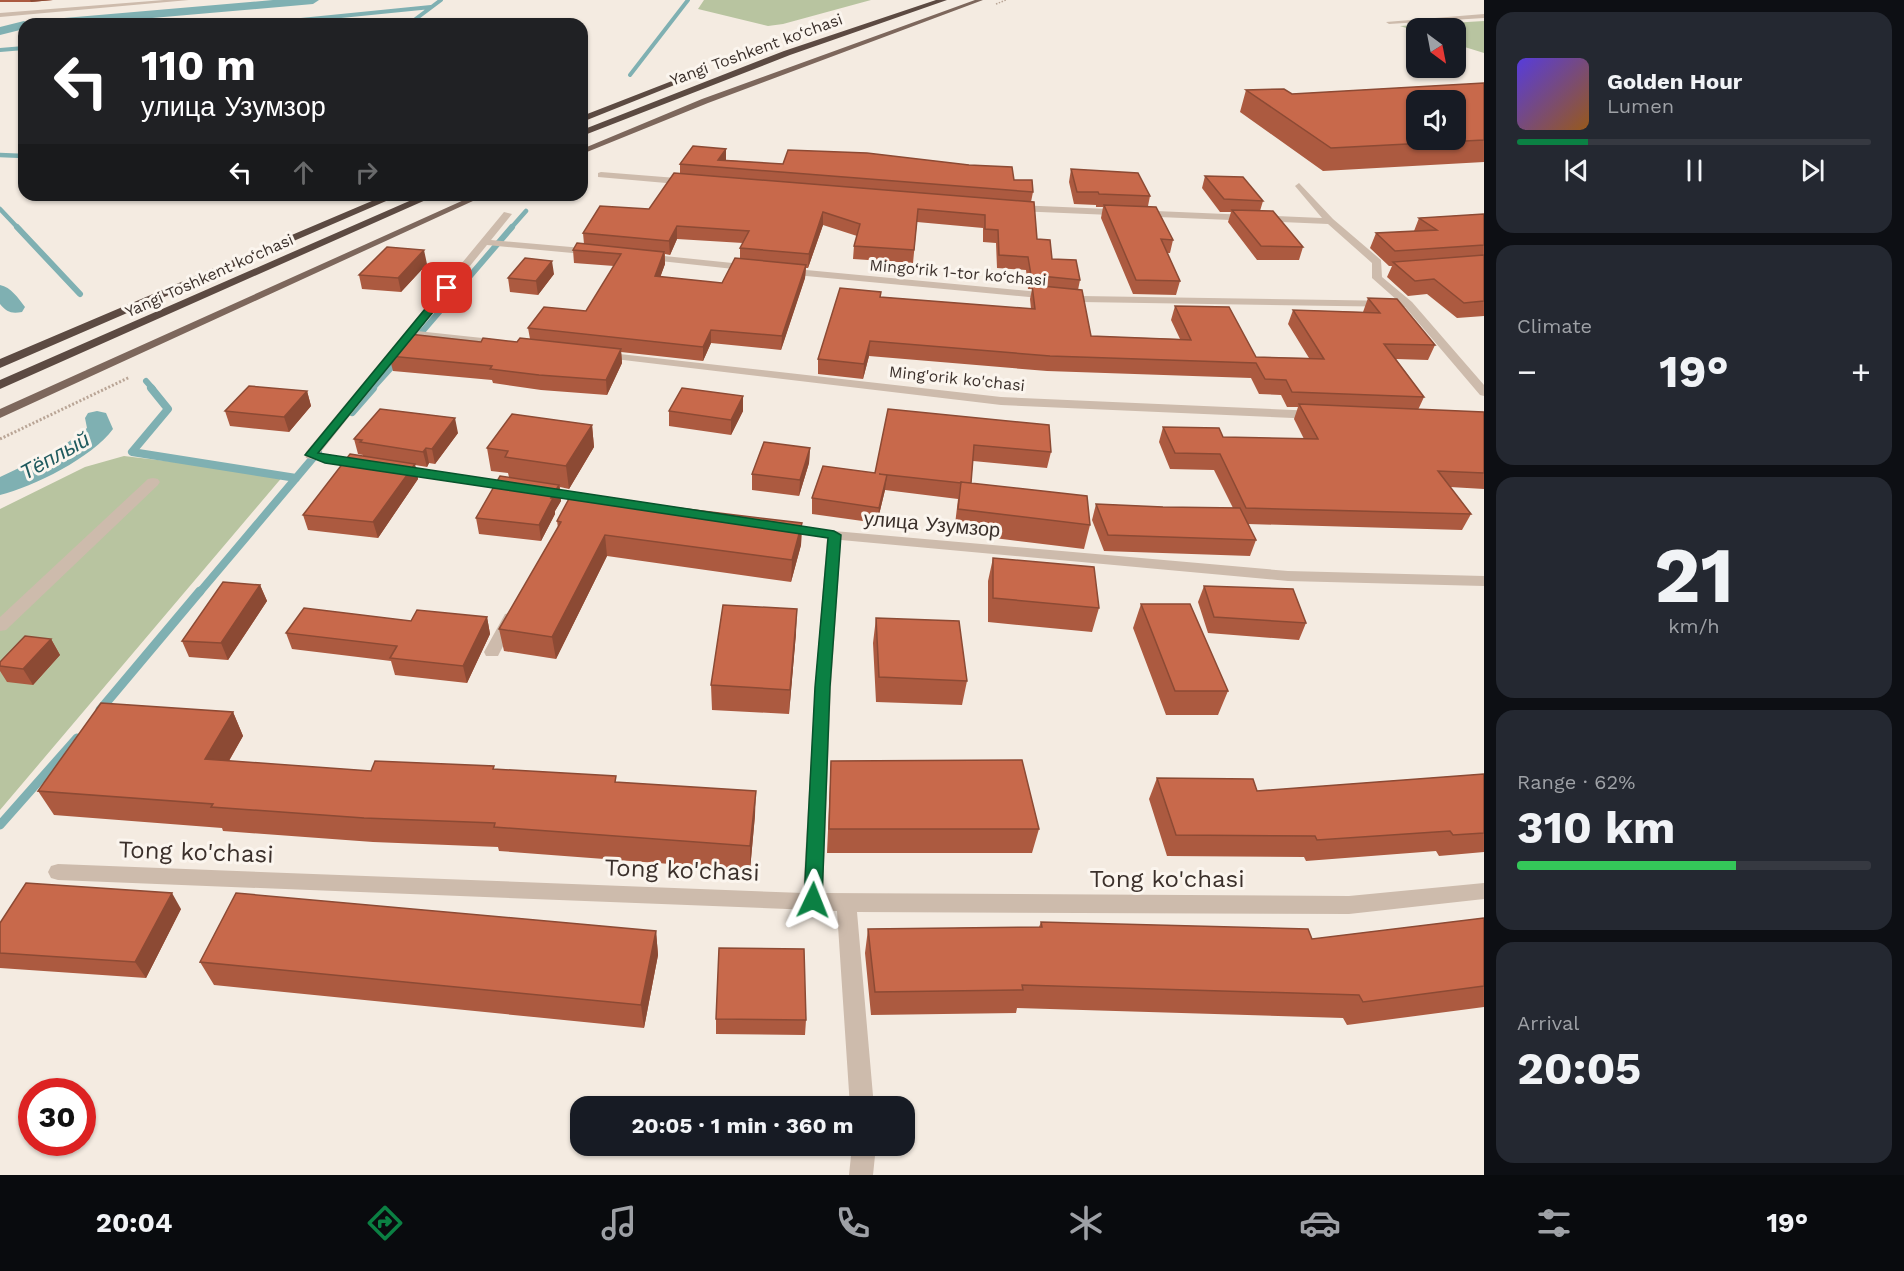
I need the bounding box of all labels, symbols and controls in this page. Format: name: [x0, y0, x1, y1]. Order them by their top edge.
street label: Yangi Toshkent ko‘chasi: [667, 9, 845, 90]
north arrow: [1406, 18, 1466, 78]
map controls: [1406, 18, 1466, 150]
text: 110 m: [141, 41, 256, 90]
icon: left: [42, 42, 120, 120]
text: Golden Hour: [1607, 69, 1742, 94]
button: sound: [1406, 90, 1466, 150]
text: улица Узумзор: [141, 91, 326, 123]
text: Lumen: [1607, 94, 1674, 118]
icon: previous: [1560, 154, 1593, 187]
icon: pause: [1678, 154, 1711, 187]
icon: next: [1796, 154, 1829, 187]
icon: left: [224, 156, 257, 189]
icon: ahead: [287, 156, 320, 189]
icon: right: [350, 156, 383, 189]
street label: Yangi Toshkent ko‘chasi: [122, 230, 296, 321]
street label: Mingo‘rik 1-tor ko‘chasi: [869, 255, 1047, 290]
pin: [421, 262, 472, 313]
icon: arrive: [430, 271, 463, 304]
text: Climate: [1517, 314, 1592, 338]
text: 19°: [1659, 345, 1729, 398]
text: −: [1517, 352, 1537, 391]
text: +: [1851, 352, 1871, 391]
street label: Ming'orik ko'chasi: [888, 362, 1026, 395]
water label: Тёплый: [16, 426, 94, 485]
street label: улица Узумзор: [863, 506, 1001, 542]
text: 21: [1654, 529, 1734, 621]
text: km/h: [1668, 614, 1720, 638]
text: Range · 62%: [1517, 770, 1635, 794]
text: 310 km: [1517, 801, 1675, 854]
street label: Tong ko'chasi: [118, 835, 274, 869]
street label: Tong ko'chasi: [604, 853, 760, 887]
street label: Tong ko'chasi: [1089, 865, 1245, 893]
position arrow: [781, 868, 845, 932]
text: Arrival: [1517, 1011, 1579, 1035]
text: 20:05: [1517, 1042, 1641, 1095]
speed limit sign: 30: [18, 1078, 96, 1156]
text: 20:05 · 1 min · 360 m: [631, 1113, 854, 1138]
icon: directions: [364, 1202, 406, 1244]
icon: music: [598, 1202, 640, 1244]
icon: phone: [832, 1202, 874, 1244]
icon: climate: [1065, 1202, 1107, 1244]
icon: car: [1299, 1202, 1341, 1244]
icon: filters: [1533, 1202, 1575, 1244]
text: 20:04: [96, 1207, 172, 1239]
text: 19°: [1766, 1207, 1808, 1239]

